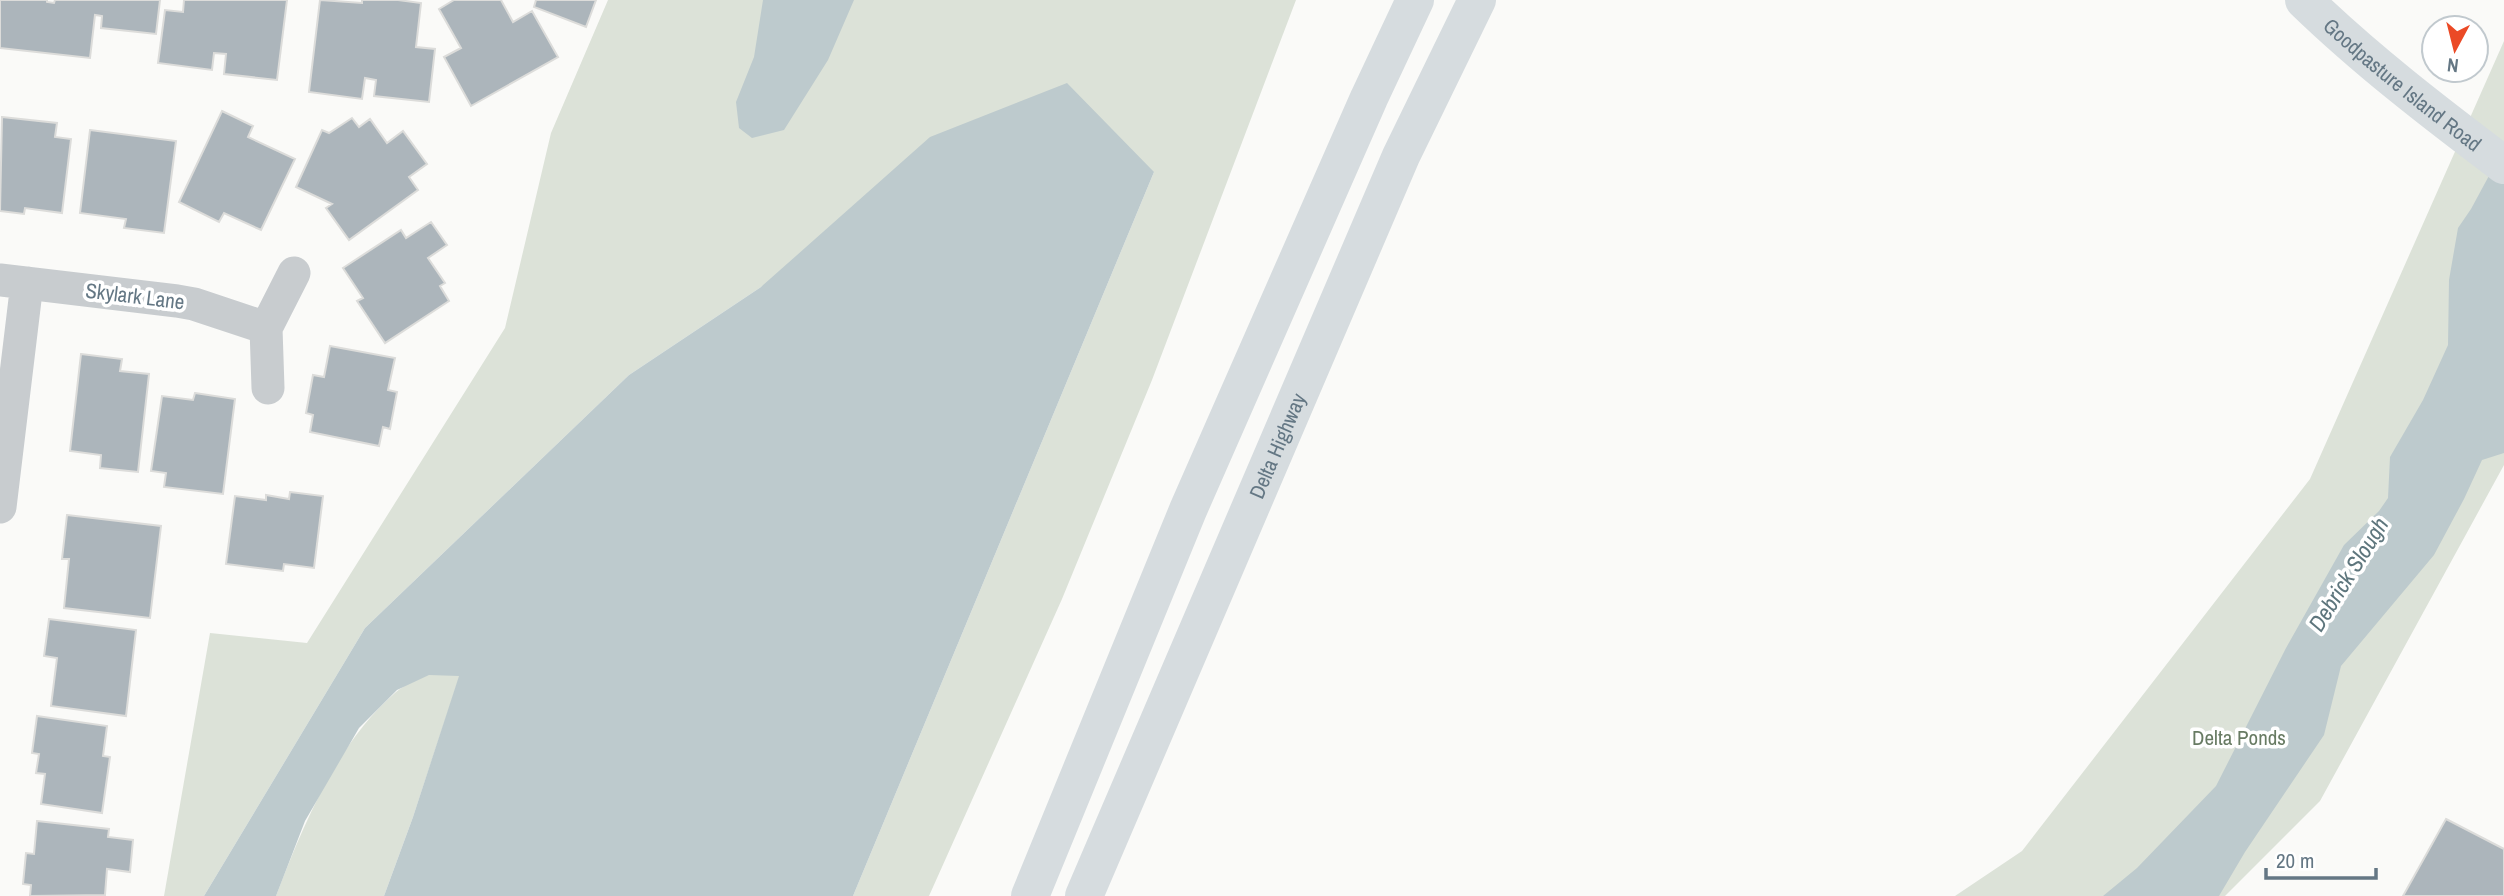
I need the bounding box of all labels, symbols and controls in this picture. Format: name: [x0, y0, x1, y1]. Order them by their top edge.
street label: Goodpasture Island Road: [2317, 11, 2488, 158]
north arrow: [2420, 14, 2490, 84]
text: N: [2446, 52, 2460, 79]
street label: Skylark Lane: [84, 276, 186, 316]
street label: Delta Highway: [1242, 388, 1312, 503]
water label: Debrick Slough: [2301, 511, 2395, 637]
park label: Delta Ponds: [2192, 723, 2286, 752]
scale bar: [2266, 836, 2376, 880]
text: 20 m: [2276, 846, 2314, 875]

